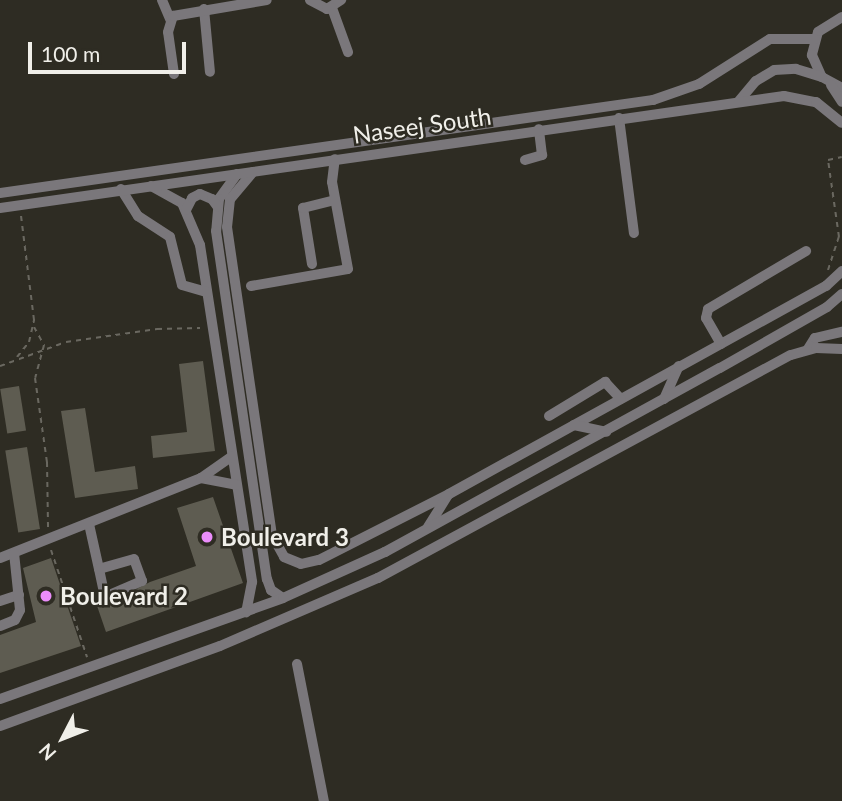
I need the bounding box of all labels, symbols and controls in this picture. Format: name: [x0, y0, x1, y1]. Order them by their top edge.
scale bar: [32, 28, 189, 72]
text: 100 m: [41, 41, 100, 66]
street label: Naseej South: [351, 101, 493, 149]
place label: Boulevard 3: [221, 523, 349, 551]
marker: Boulevard 3: [199, 529, 215, 545]
place label: Boulevard 2: [60, 582, 188, 610]
marker: Boulevard 2: [38, 588, 54, 604]
north arrow: [28, 703, 98, 773]
text: N: [34, 739, 60, 766]

